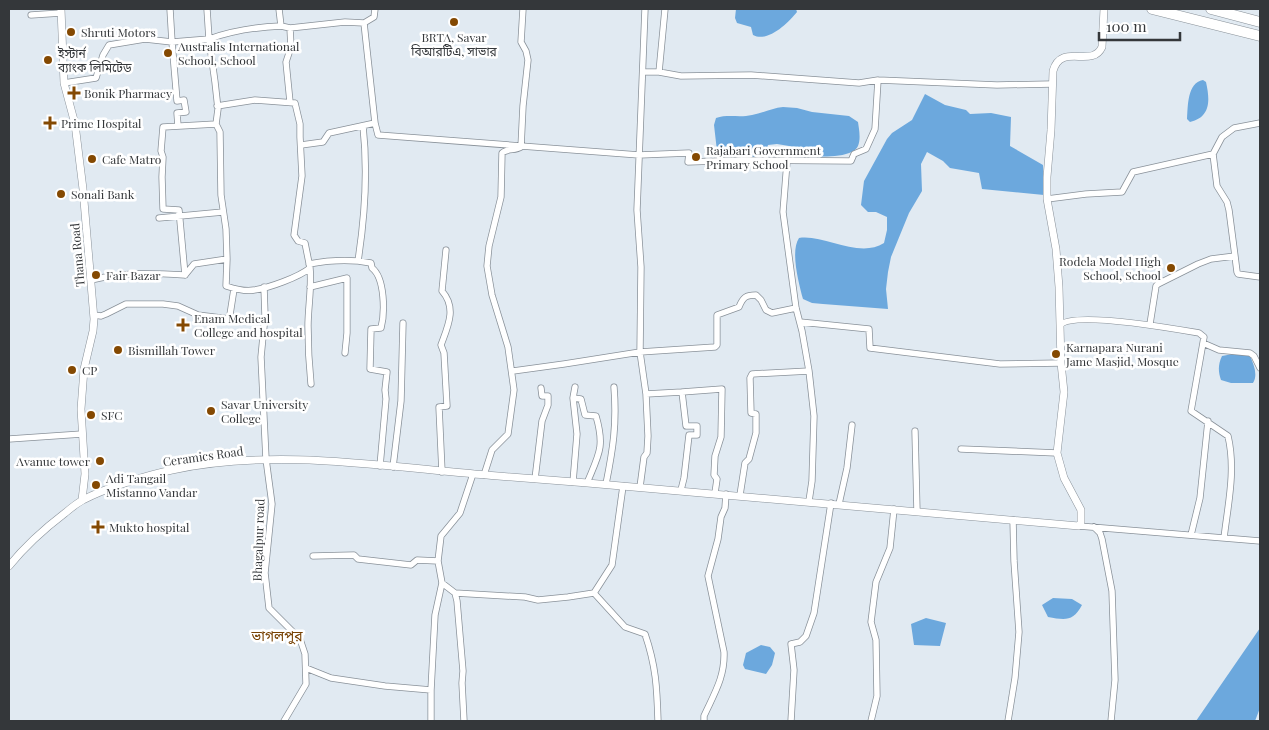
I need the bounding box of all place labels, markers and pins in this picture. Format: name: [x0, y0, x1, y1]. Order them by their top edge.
marker: BRTA, Savar বিআরটিএ, সাভার: [448, 16, 460, 28]
place label: Shruti Motors: [81, 24, 156, 40]
marker: Shruti Motors: [65, 26, 77, 38]
place label: BRTA, Savar বিআরটিএ, সাভার: [410, 29, 498, 59]
place label: Australis International School, School: [177, 38, 300, 68]
place label: ইস্টার্ন ব্যাংক লিমিটেড: [57, 45, 132, 75]
marker: Australis International School, School: [162, 47, 174, 59]
marker: ইস্টার্ন ব্যাংক লিমিটেড: [42, 54, 54, 66]
place label: Bonik Pharmacy: [84, 85, 172, 101]
marker: Bonik Pharmacy: [68, 87, 80, 99]
place label: Prime Hospital: [61, 115, 142, 131]
marker: Prime Hospital: [43, 116, 57, 130]
place label: Rajabari Government Primary School: [706, 142, 822, 172]
place label: Cafe Matro: [102, 151, 162, 167]
marker: Rajabari Government Primary School: [690, 151, 702, 163]
marker: Cafe Matro: [86, 153, 98, 165]
place label: Sonali Bank: [71, 186, 135, 202]
marker: Sonali Bank: [55, 188, 67, 200]
place label: Rodela Model High School, School: [1059, 253, 1162, 283]
marker: Rodela Model High School, School: [1165, 262, 1177, 274]
place label: Fair Bazar: [106, 267, 161, 283]
marker: Fair Bazar: [90, 269, 102, 281]
place label: Enam Medical College and hospital: [194, 310, 303, 340]
marker: Enam Medical College and hospital: [176, 318, 190, 332]
place label: Karnapara Nurani Jame Masjid, Mosque: [1065, 339, 1179, 369]
place label: Bismillah Tower: [128, 342, 216, 358]
marker: Bismillah Tower: [112, 344, 124, 356]
marker: Karnapara Nurani Jame Masjid, Mosque: [1050, 348, 1062, 360]
place label: CP: [82, 362, 97, 378]
marker: CP: [66, 364, 78, 376]
place label: Savar University College: [221, 396, 308, 426]
marker: Savar University College: [205, 405, 217, 417]
place label: SFC: [101, 407, 122, 423]
marker: SFC: [85, 409, 97, 421]
place label: Avanue tower: [15, 453, 91, 469]
marker: Avanue tower: [94, 455, 106, 467]
place label: Adi Tangail Mistanno Vandar: [105, 470, 198, 500]
marker: Adi Tangail Mistanno Vandar: [90, 479, 102, 491]
place label: Mukto hospital: [109, 519, 190, 535]
marker: Mukto hospital: [91, 520, 105, 534]

